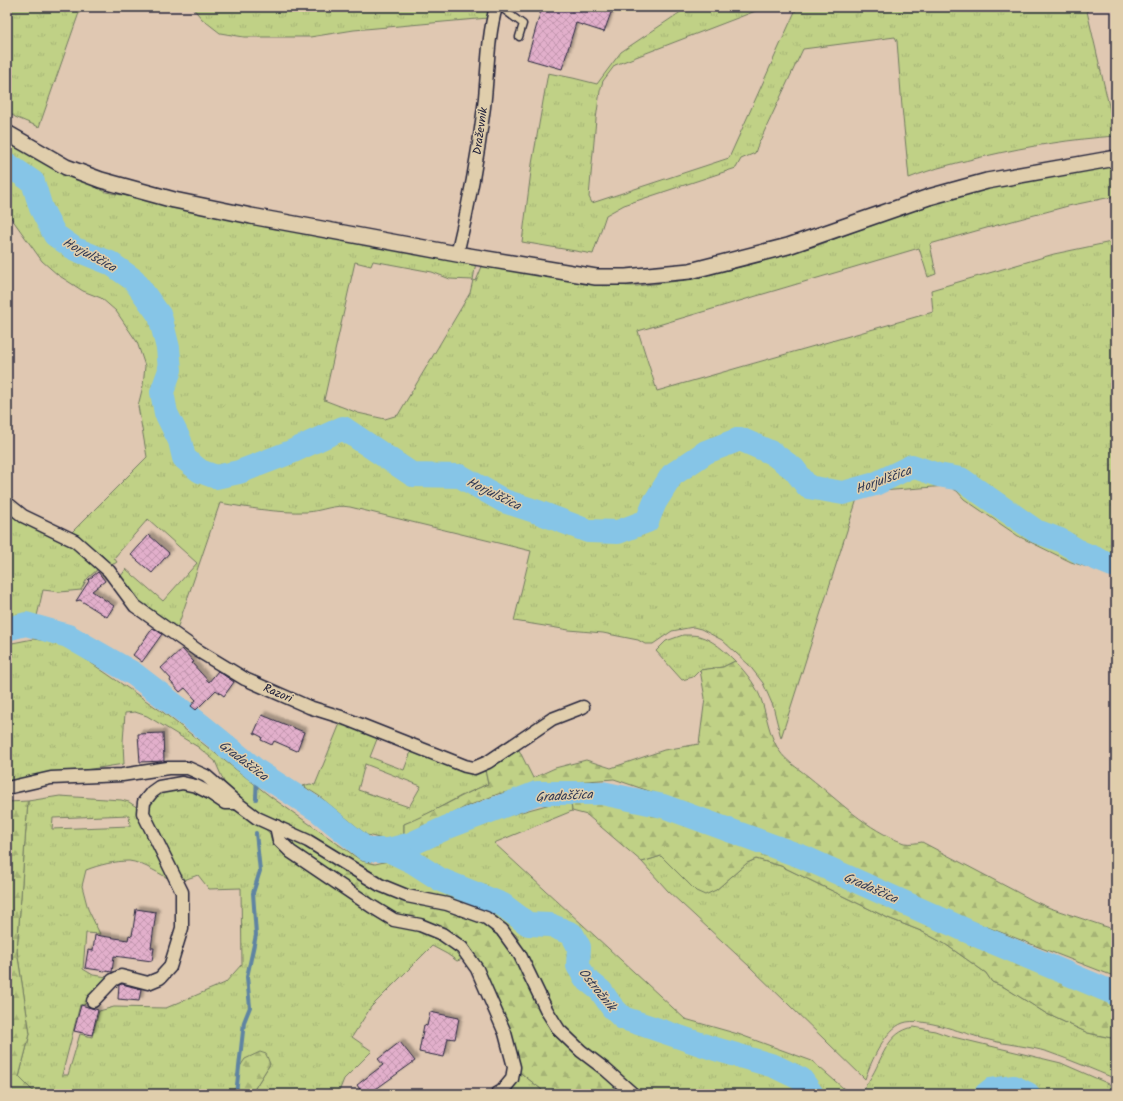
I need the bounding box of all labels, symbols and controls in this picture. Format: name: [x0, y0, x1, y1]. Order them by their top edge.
street label: Draževnik: [468, 106, 493, 156]
water label: Horjulščica: [59, 232, 121, 279]
water label: Horjulščica: [853, 460, 915, 500]
water label: Horjulščica: [463, 472, 525, 517]
street label: Razori: [260, 679, 296, 709]
water label: Gradaščica: [214, 736, 273, 787]
water label: Gradaščica: [535, 784, 594, 808]
water label: Gradaščica: [840, 867, 902, 910]
water label: Ostrožnik: [573, 964, 622, 1018]

